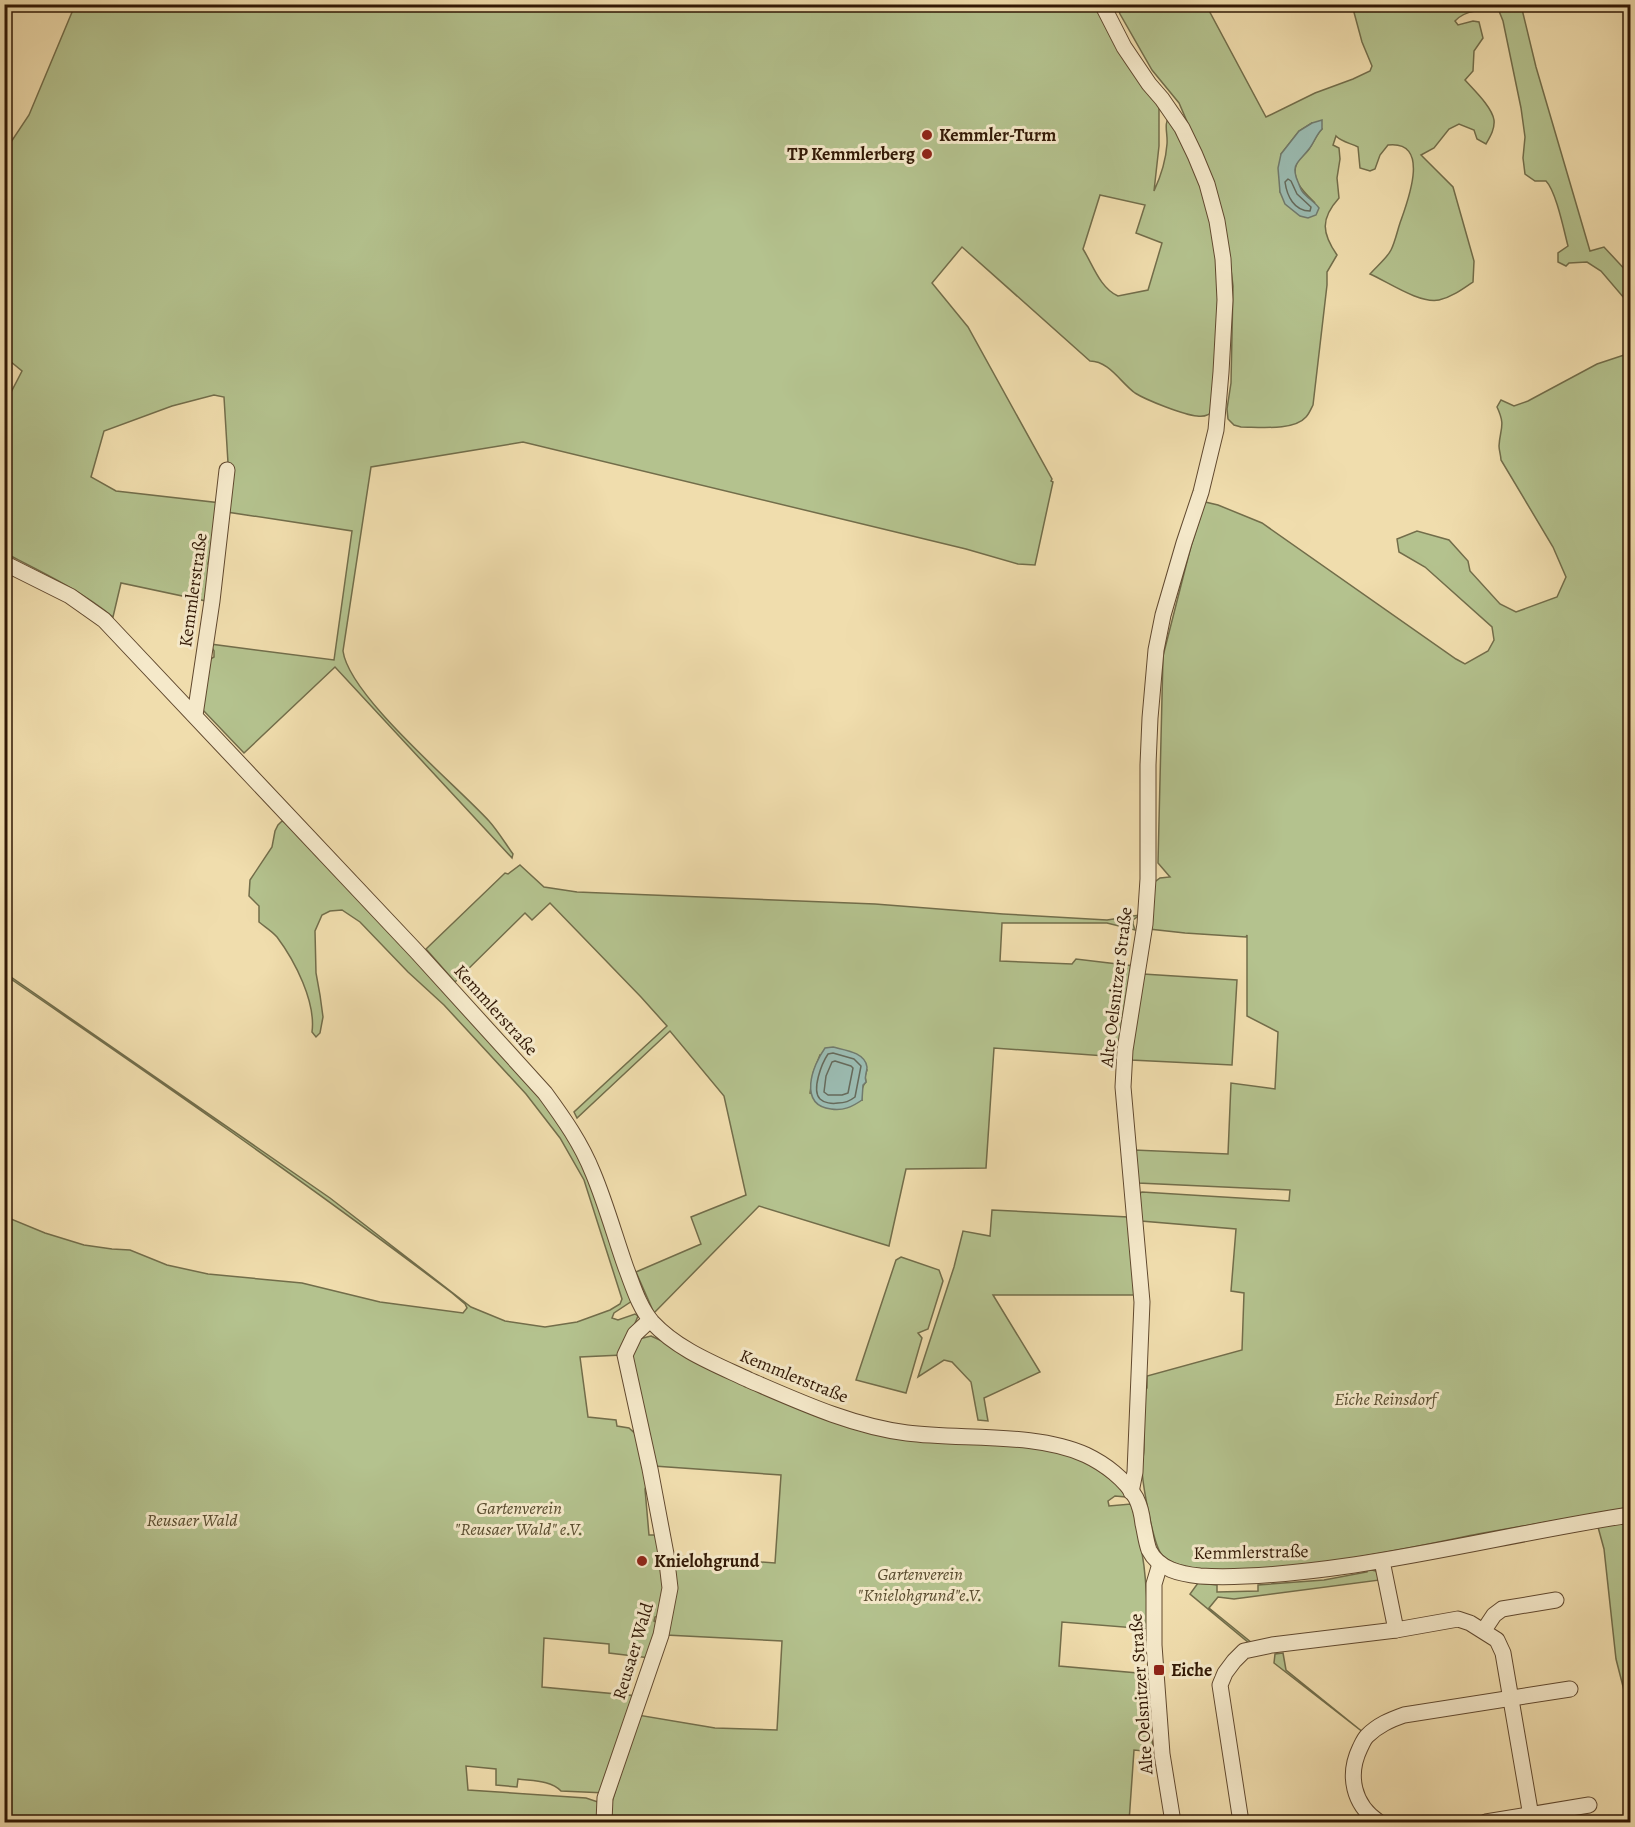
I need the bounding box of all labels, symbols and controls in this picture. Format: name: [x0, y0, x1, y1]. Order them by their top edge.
place label: Kemmler-Turm: [939, 123, 1056, 147]
marker: Kemmler-Turm: [920, 128, 934, 142]
place label: TP Kemmlerberg: [787, 142, 916, 166]
marker: TP Kemmlerberg: [920, 147, 934, 161]
street label: Kemmlerstraße: [173, 531, 213, 649]
street label: Alte Oelsnitzer Straße: [1094, 906, 1138, 1069]
street label: Kemmlerstraße: [449, 959, 543, 1061]
street label: Kemmlerstraße: [736, 1343, 852, 1409]
park label: Eiche Reinsdorf: [1334, 1387, 1439, 1411]
park label: Gartenverein "Reusaer Wald" e.V.: [455, 1496, 583, 1541]
park label: Reusaer Wald: [146, 1508, 238, 1532]
street label: Kemmlerstraße: [1193, 1539, 1309, 1565]
place label: Knielohgrund: [654, 1549, 760, 1573]
marker: Knielohgrund: [635, 1554, 649, 1568]
park label: Gartenverein "Knielohgrund"e.V.: [858, 1562, 982, 1607]
street label: Reusaer Wald: [607, 1599, 659, 1702]
street label: Alte Oelsnitzer Straße: [1123, 1613, 1159, 1776]
place label: Eiche: [1171, 1658, 1212, 1682]
marker: Eiche: [1152, 1663, 1166, 1677]

